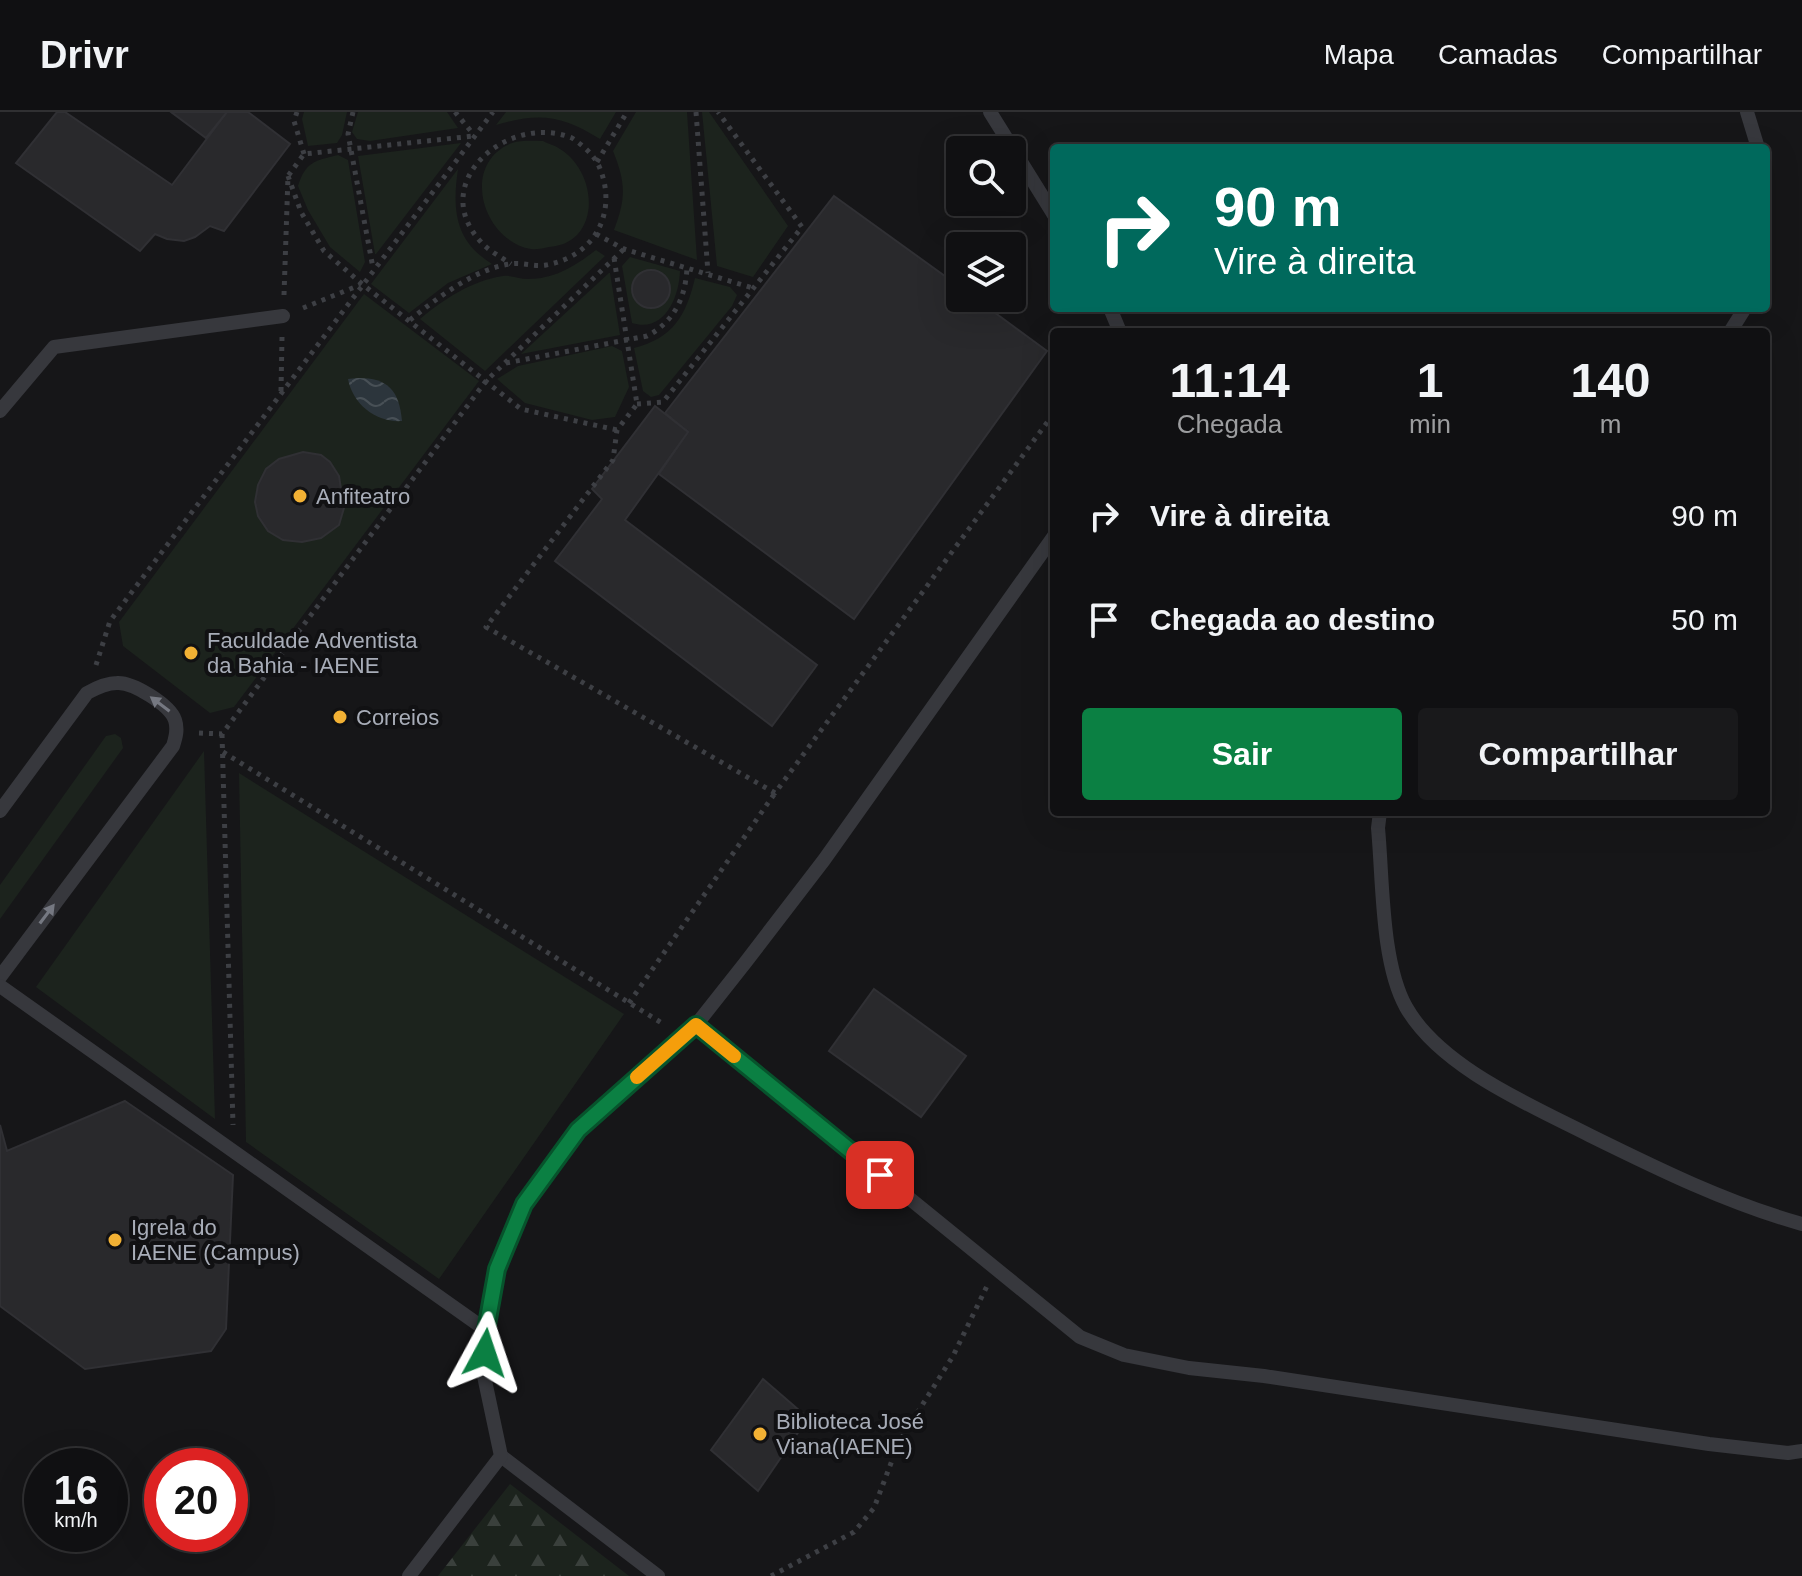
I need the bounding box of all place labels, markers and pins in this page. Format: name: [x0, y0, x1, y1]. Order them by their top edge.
place label: Anfiteatro: [316, 484, 410, 509]
marker: Anfiteatro: [291, 487, 309, 505]
place label: Faculdade Adventista da Bahia - IAENE: [207, 628, 418, 678]
marker: Faculdade Adventista da Bahia - IAENE: [182, 644, 200, 662]
place label: Correios: [356, 705, 439, 730]
marker: Correios: [331, 708, 349, 726]
pin: [846, 1141, 914, 1209]
place label: Igrela do IAENE (Campus): [131, 1215, 300, 1265]
marker: Igrela do IAENE (Campus): [106, 1231, 124, 1249]
place label: Biblioteca José Viana(IAENE): [776, 1409, 924, 1459]
marker: Biblioteca José Viana(IAENE): [751, 1425, 769, 1443]

